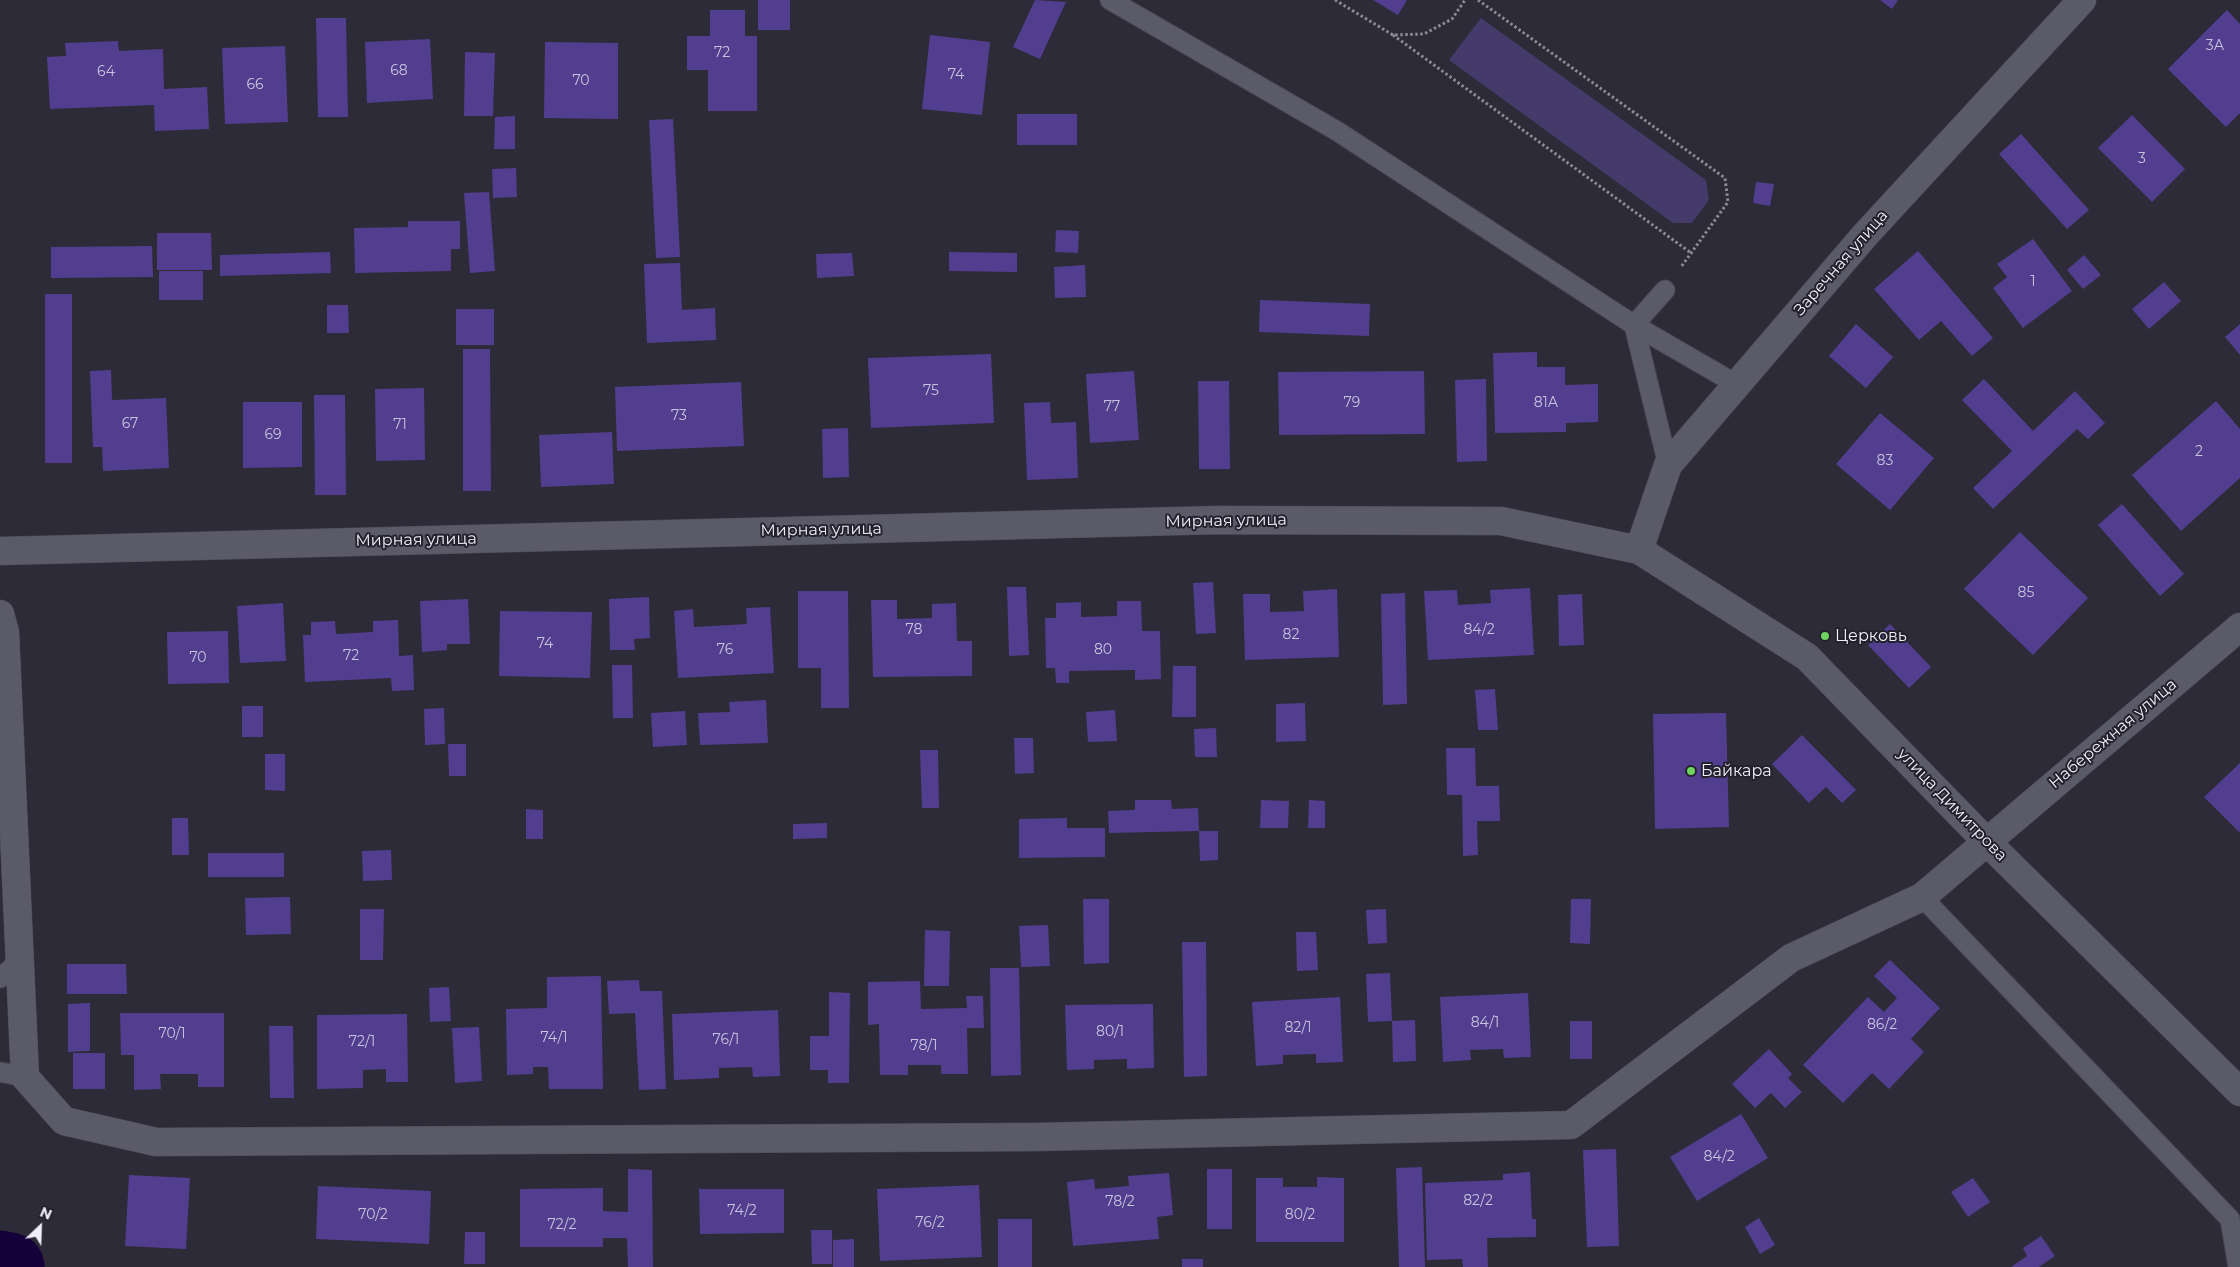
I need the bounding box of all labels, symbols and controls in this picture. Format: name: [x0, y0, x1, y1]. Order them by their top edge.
house number: 3А: [2206, 38, 2224, 54]
house number: 72: [714, 45, 730, 61]
house number: 68: [390, 63, 408, 79]
house number: 64: [97, 64, 115, 80]
house number: 74: [948, 67, 964, 83]
house number: 70: [572, 73, 590, 89]
house number: 66: [246, 77, 264, 93]
house number: 3: [2138, 151, 2146, 167]
street label: Заречная улица: [1790, 206, 1892, 320]
house number: 1: [2030, 274, 2036, 290]
house number: 75: [923, 383, 939, 399]
house number: 79: [1344, 395, 1360, 411]
house number: 81А: [1534, 395, 1558, 411]
house number: 77: [1104, 399, 1120, 415]
house number: 73: [671, 408, 687, 424]
house number: 67: [122, 416, 138, 432]
house number: 71: [393, 417, 407, 433]
house number: 69: [264, 427, 282, 443]
house number: 2: [2195, 444, 2203, 460]
house number: 83: [1877, 453, 1893, 469]
street label: Мирная улица: [1165, 510, 1287, 532]
street label: Мирная улица: [760, 519, 882, 541]
street label: Мирная улица: [355, 529, 477, 551]
house number: 85: [2018, 585, 2034, 601]
house number: 78: [906, 622, 922, 638]
house number: 84/2: [1463, 622, 1495, 638]
place label: Церковь: [1835, 626, 1907, 646]
house number: 82: [1283, 627, 1299, 643]
marker: Церковь: [1819, 630, 1831, 642]
house number: 74: [537, 636, 553, 652]
house number: 76: [717, 642, 733, 658]
house number: 80: [1094, 642, 1112, 658]
house number: 72: [343, 648, 359, 664]
house number: 70: [189, 650, 207, 666]
street label: Набережная улица: [2045, 675, 2181, 793]
street label: улица Димитрова: [1893, 745, 2011, 865]
place label: Байкара: [1701, 761, 1772, 781]
marker: Байкара: [1685, 765, 1697, 777]
house number: 84/1: [1471, 1015, 1499, 1031]
house number: 86/2: [1867, 1017, 1897, 1033]
house number: 82/1: [1284, 1020, 1312, 1036]
house number: 80/1: [1096, 1024, 1124, 1040]
house number: 70/1: [158, 1026, 186, 1042]
house number: 74/1: [540, 1030, 568, 1046]
house number: 76/1: [713, 1032, 739, 1048]
house number: 72/1: [349, 1034, 375, 1050]
house number: 78/1: [910, 1038, 938, 1054]
house number: 84/2: [1703, 1149, 1735, 1165]
house number: 82/2: [1463, 1193, 1493, 1209]
house number: 78/2: [1105, 1194, 1135, 1210]
north arrow: [15, 1202, 65, 1252]
text: N: [37, 1203, 55, 1224]
house number: 74/2: [727, 1203, 757, 1219]
house number: 70/2: [358, 1207, 388, 1223]
house number: 80/2: [1285, 1207, 1315, 1223]
house number: 76/2: [915, 1215, 945, 1231]
house number: 72/2: [548, 1217, 576, 1233]

